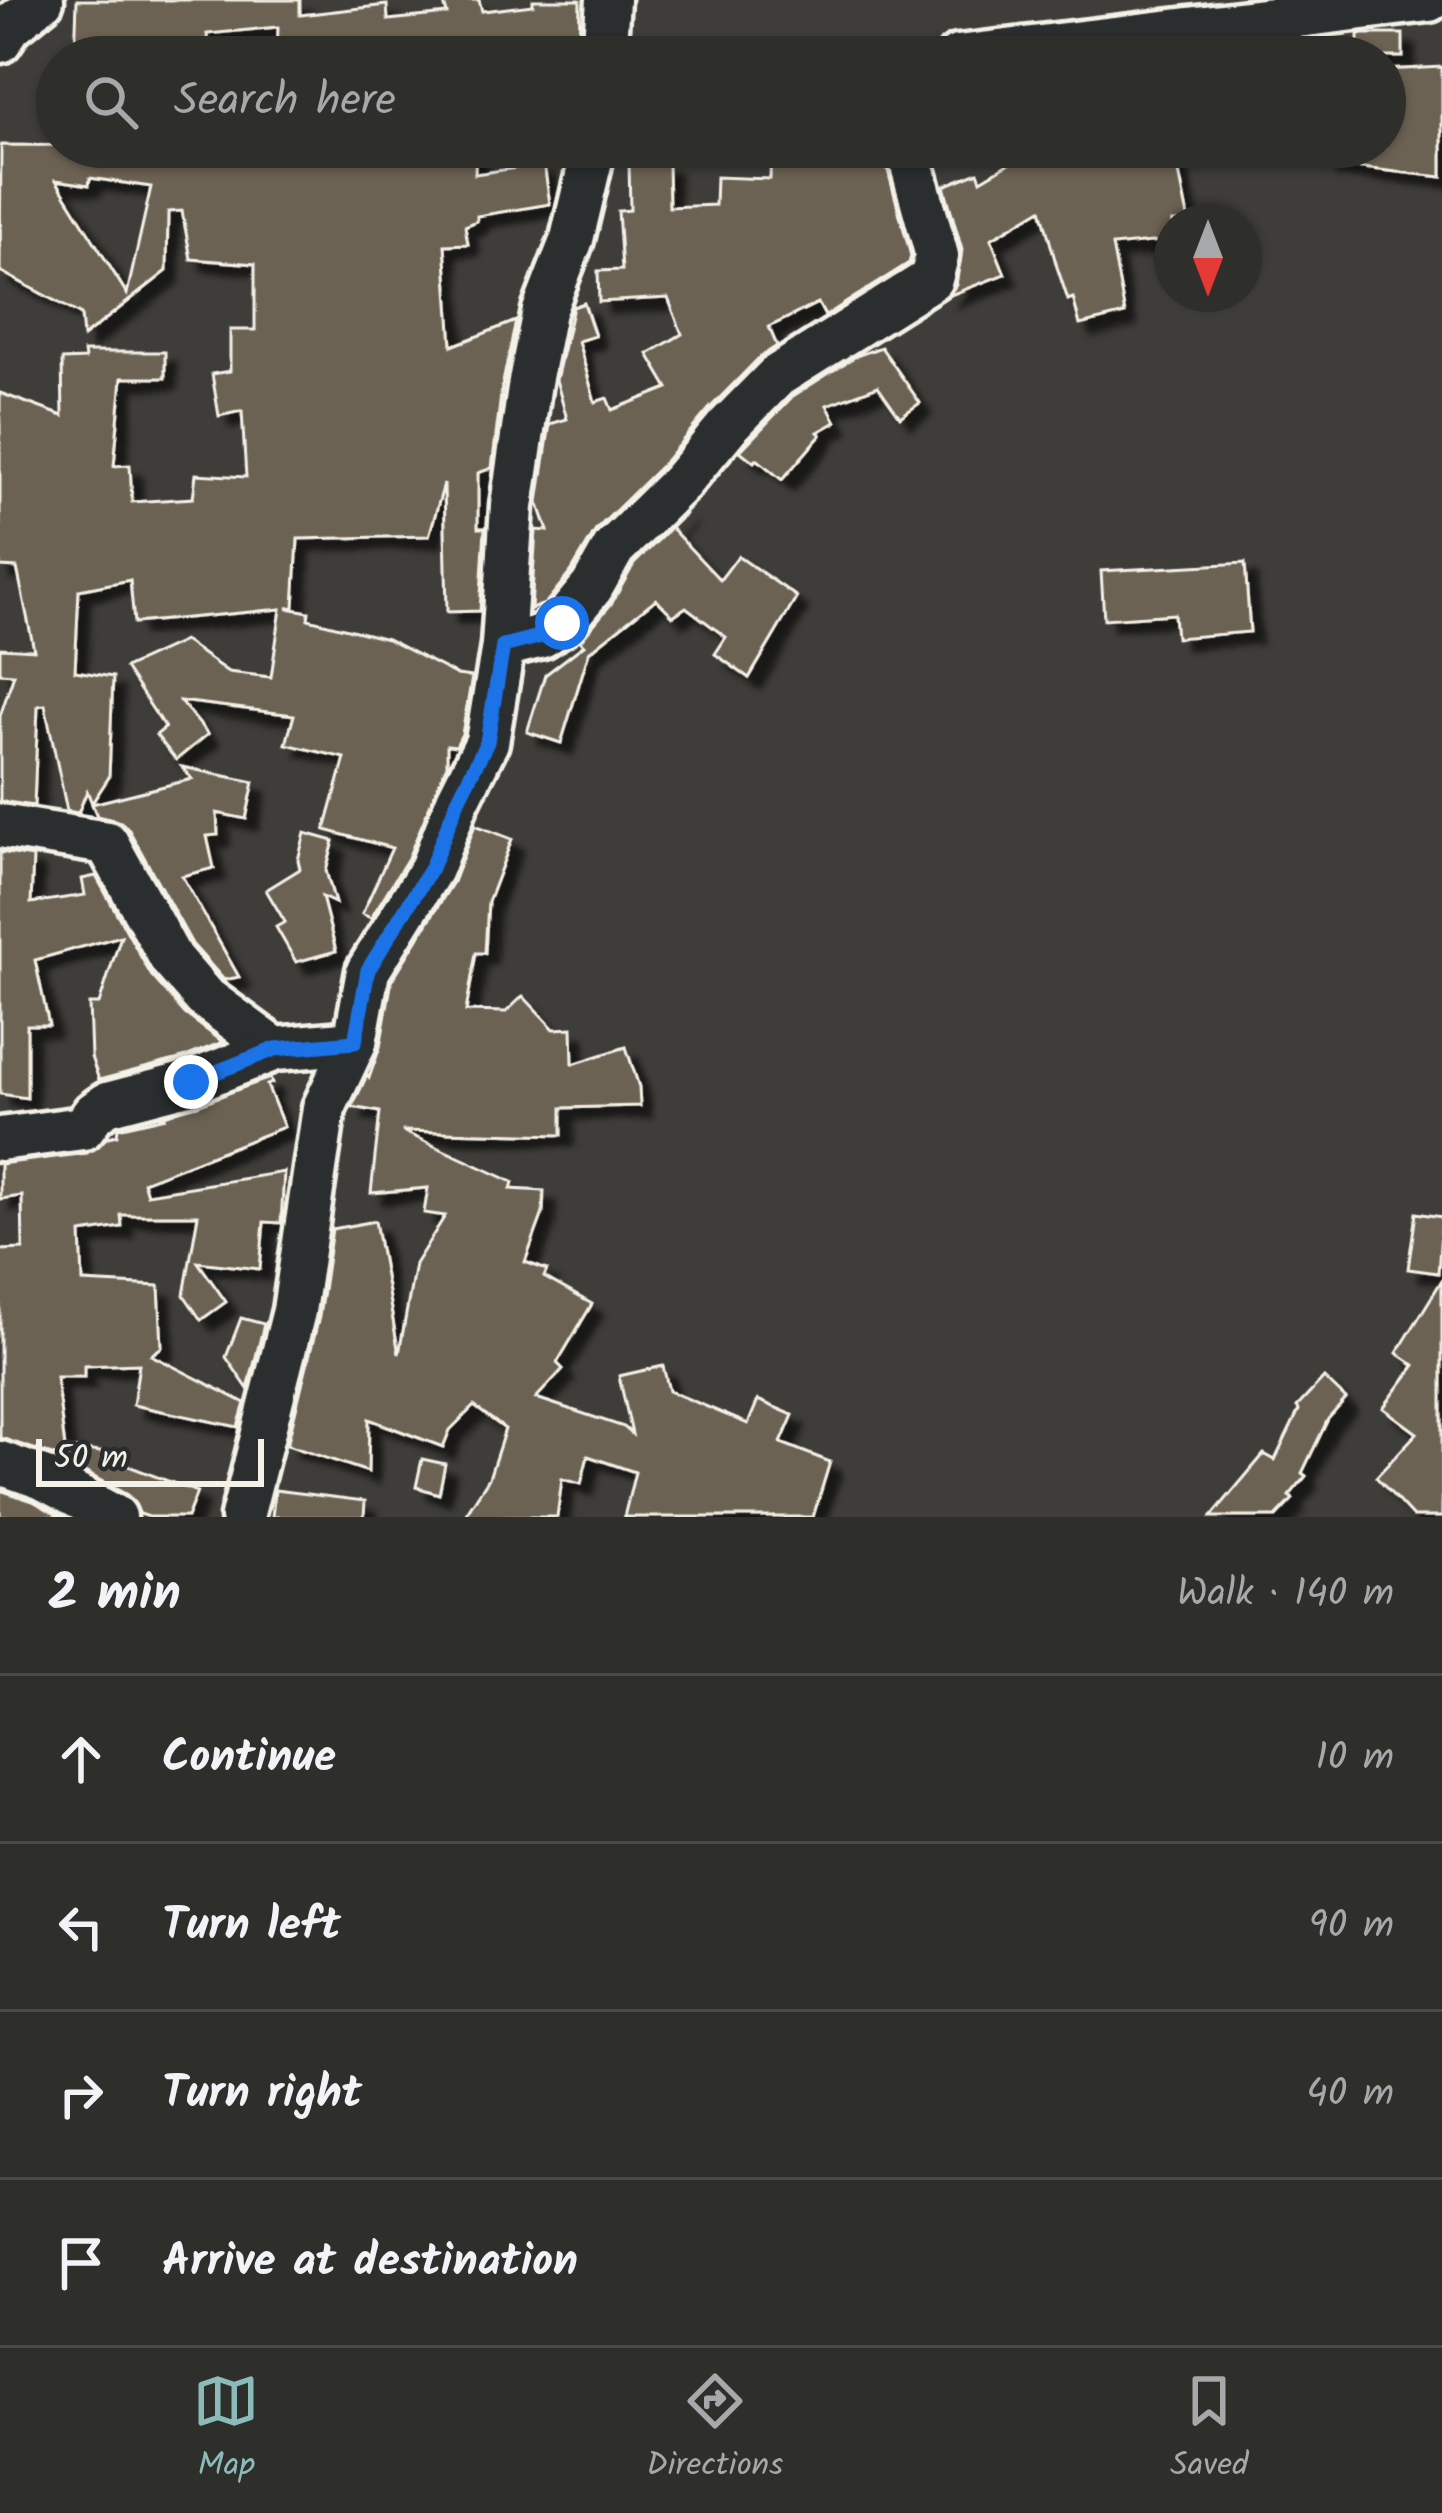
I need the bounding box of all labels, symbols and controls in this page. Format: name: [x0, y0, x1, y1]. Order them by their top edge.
search box: [36, 36, 1406, 168]
text: Search here: [174, 66, 396, 138]
icon: search: [78, 69, 144, 135]
north arrow: [1154, 204, 1262, 312]
route start: [535, 596, 589, 650]
route end: [164, 1055, 218, 1109]
scale bar: [36, 1433, 264, 1486]
text: 50 m: [54, 1433, 128, 1486]
text: 2 min: [48, 1555, 181, 1636]
text: Walk · 140 m: [1177, 1564, 1394, 1626]
text: Continue: [162, 1723, 336, 1795]
icon: ahead: [48, 1726, 114, 1792]
text: 10 m: [1316, 1728, 1394, 1790]
text: Turn left: [162, 1891, 341, 1963]
icon: left: [48, 1894, 114, 1960]
text: 90 m: [1309, 1896, 1394, 1958]
text: Turn right: [162, 2059, 362, 2131]
icon: right: [48, 2062, 114, 2128]
text: 40 m: [1306, 2064, 1394, 2126]
text: Arrive at destination: [162, 2227, 578, 2299]
icon: arrive: [48, 2230, 114, 2296]
tab: Map: [193, 2368, 259, 2493]
tab: Directions: [646, 2368, 783, 2493]
tab: Saved: [1170, 2368, 1249, 2493]

